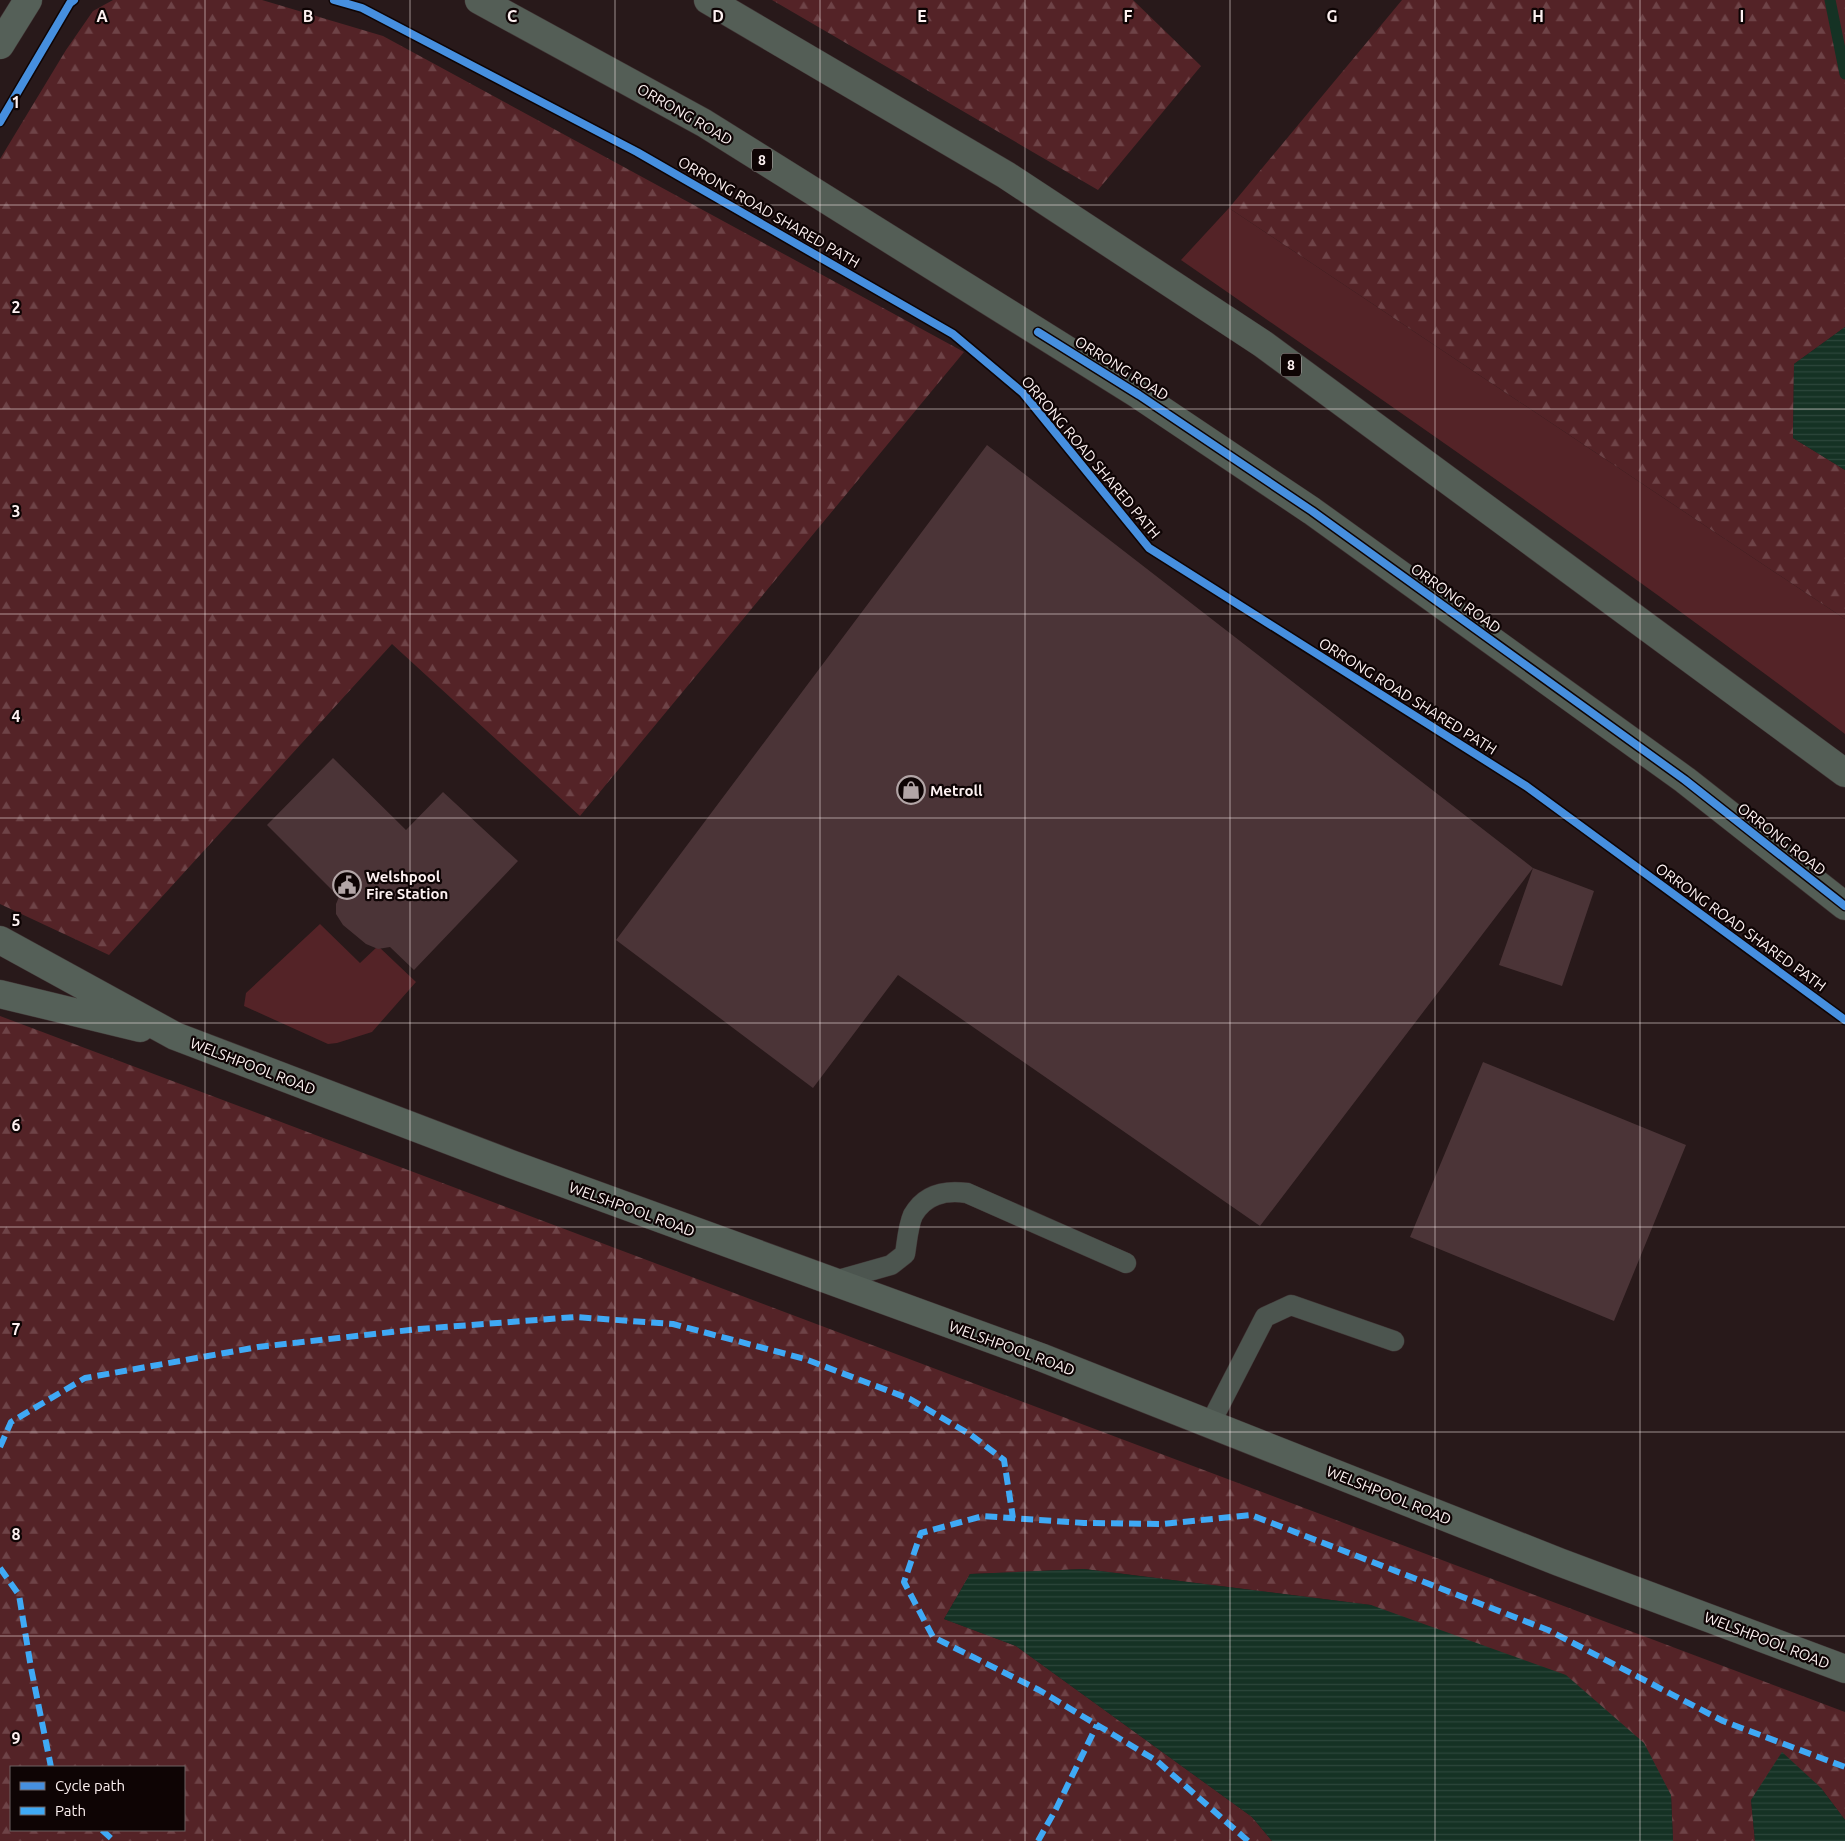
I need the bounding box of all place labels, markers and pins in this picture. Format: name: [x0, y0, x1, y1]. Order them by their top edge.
shop icon: Metroll: [896, 775, 926, 805]
place label: Metroll: [930, 782, 983, 799]
place label: Welshpool Fire Station: [366, 868, 448, 902]
public building icon: Welshpool Fire Station: [332, 870, 362, 900]

